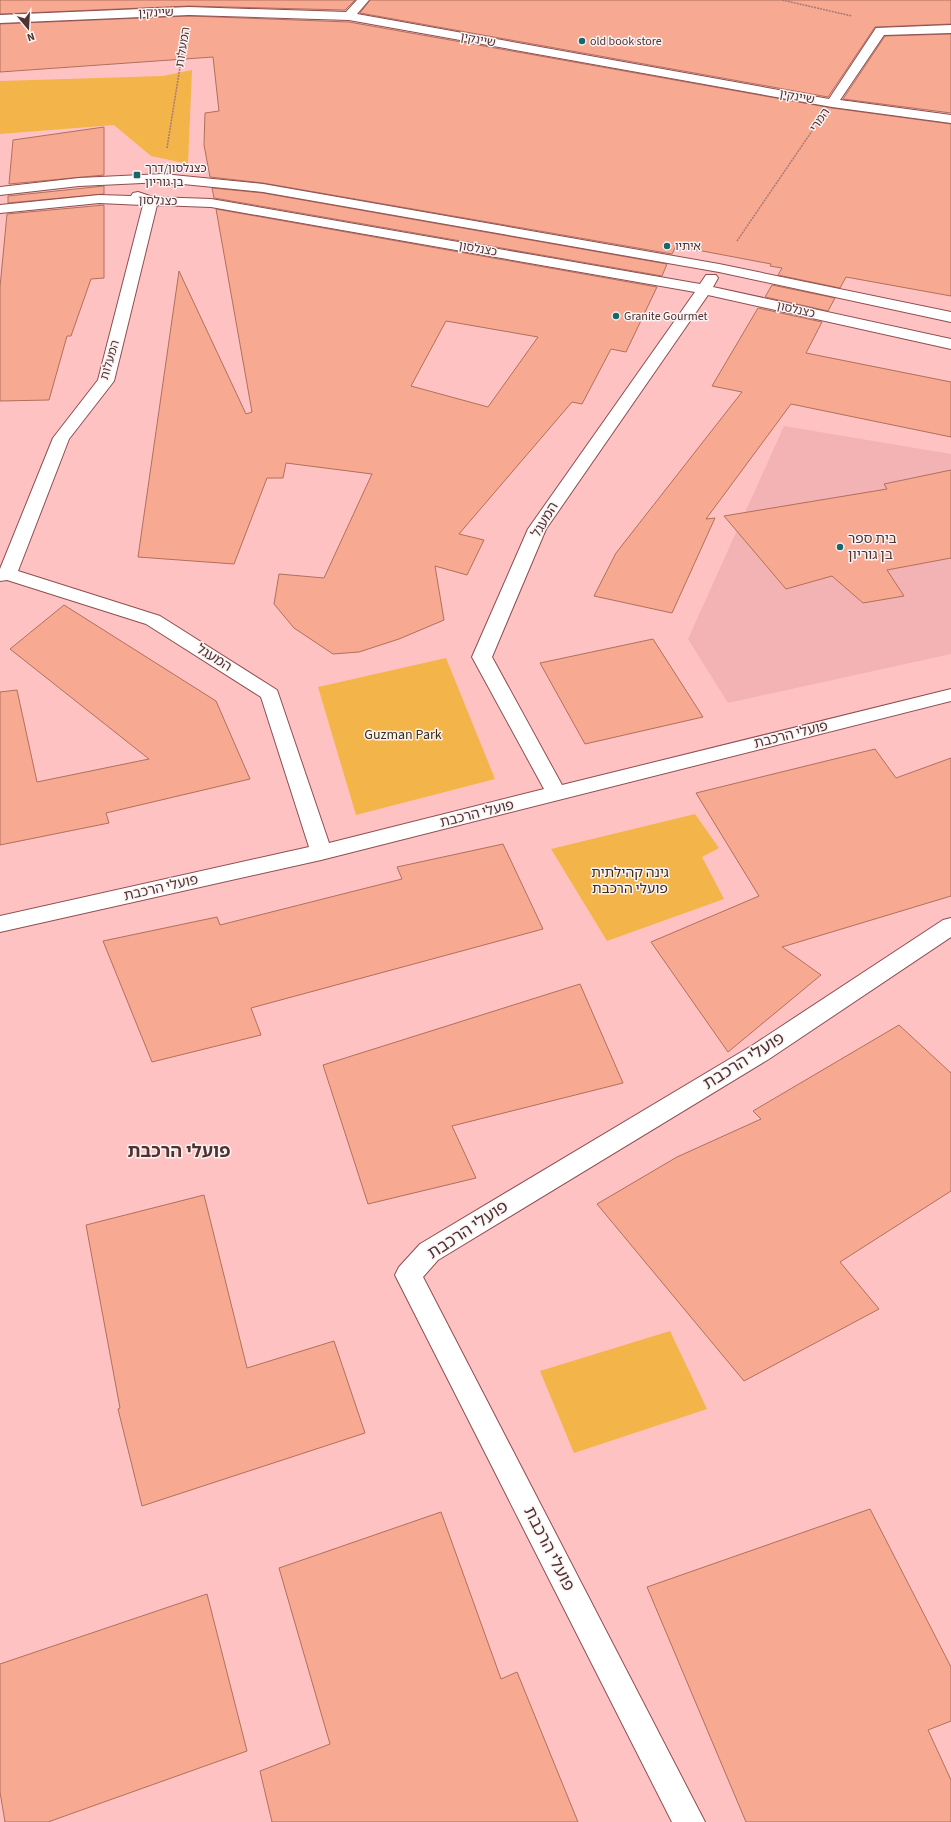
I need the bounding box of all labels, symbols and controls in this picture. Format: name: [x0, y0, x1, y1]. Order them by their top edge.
street label: שיינקין: [138, 4, 174, 22]
north arrow: [8, 8, 48, 48]
street label: המעלות: [171, 26, 195, 68]
text: N: [25, 29, 37, 45]
street label: שיינקין: [459, 29, 497, 51]
place label: old book store: [590, 33, 662, 50]
marker: old book store: [577, 36, 587, 46]
street label: שיינקין: [778, 86, 816, 108]
street label: המרי: [806, 105, 834, 135]
place label: כצנלסון/דרך בן גוריון: [145, 160, 207, 191]
marker: כצנלסון/דרך בן גוריון: [132, 170, 142, 180]
street label: כצנלסון: [138, 192, 178, 210]
street label: כצנלסון: [457, 237, 499, 261]
place label: איתיו: [675, 238, 701, 255]
marker: איתיו: [662, 241, 672, 251]
street label: כצנלסון: [775, 297, 817, 323]
place label: Granite Gourmet: [624, 308, 708, 325]
marker: Granite Gourmet: [611, 311, 621, 321]
street label: המעלות: [96, 338, 124, 382]
street label: המעגל: [526, 498, 564, 542]
place label: בית ספר בן גוריון: [848, 529, 897, 565]
marker: בית ספר בן גוריון: [835, 542, 845, 552]
street label: המעגל: [192, 639, 236, 677]
street label: פועלי הרכבת: [752, 716, 830, 754]
park label: Guzman Park: [364, 725, 442, 745]
street label: פועלי הרכבת: [438, 795, 516, 833]
park label: גינה קהילתית פועלי הרכבת: [591, 863, 669, 899]
street label: פועלי הרכבת: [122, 870, 200, 906]
street label: פועלי הרכבת: [699, 1026, 789, 1096]
district label: פועלי הרכבת: [128, 1139, 230, 1164]
street label: פועלי הרכבת: [423, 1195, 513, 1265]
street label: פועלי הרכבת: [517, 1503, 581, 1595]

